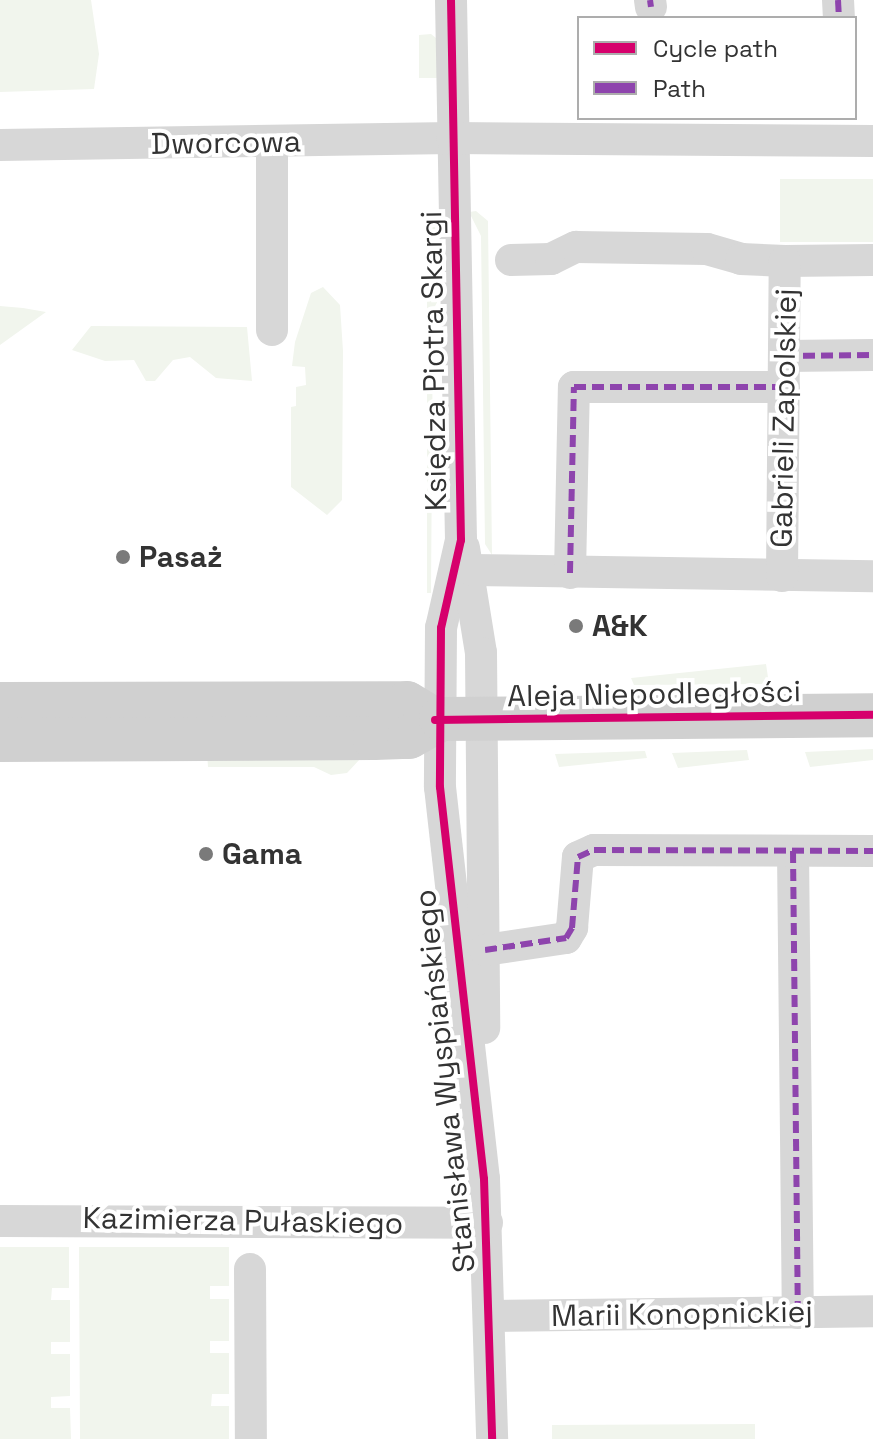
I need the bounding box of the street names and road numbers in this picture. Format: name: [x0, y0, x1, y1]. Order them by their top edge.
street label: Dworcowa: [151, 124, 301, 162]
street label: Księdza Piotra Skargi: [413, 211, 455, 511]
street label: Gabrieli Zapolskiej: [764, 288, 804, 548]
street label: Aleja Niepodległości: [507, 673, 801, 715]
street label: Stanisława Wyspiańskiego: [407, 888, 483, 1274]
street label: Kazimierza Pułaskiego: [82, 1200, 404, 1242]
street label: Marii Konopnickiej: [551, 1294, 813, 1334]

